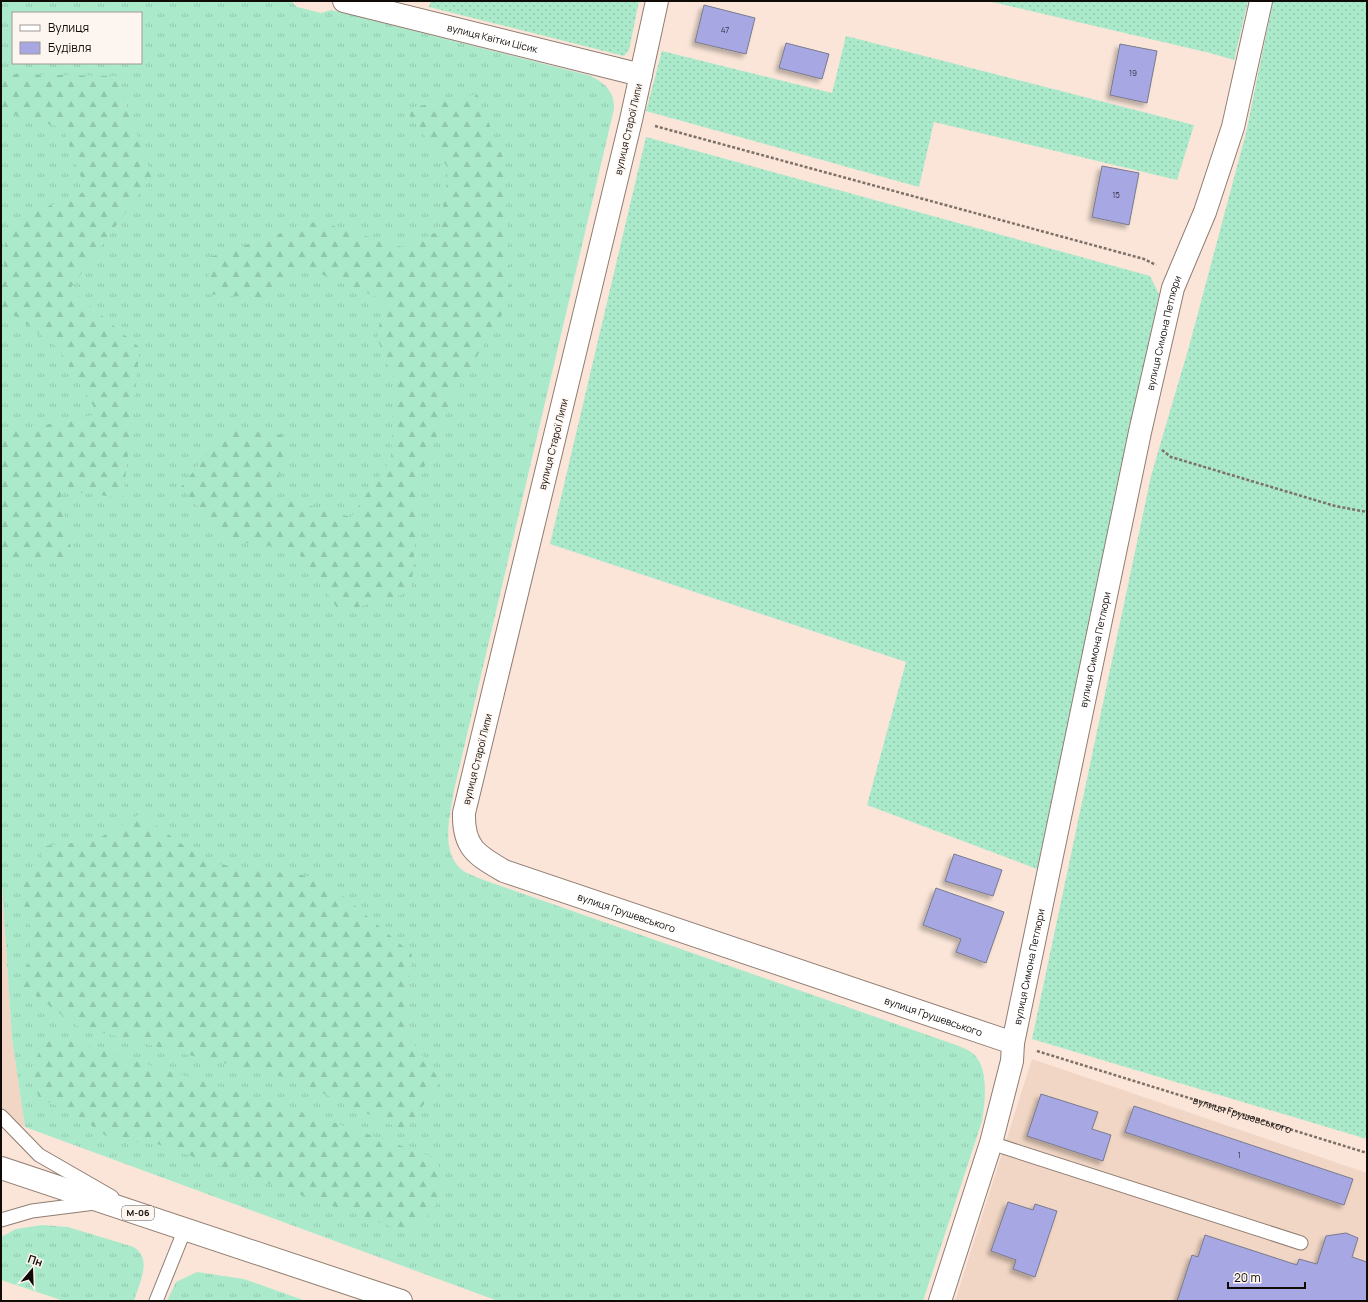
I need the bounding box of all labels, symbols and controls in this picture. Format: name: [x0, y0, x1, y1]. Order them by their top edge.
legend: [12, 12, 142, 64]
text: Вулиця: [48, 19, 89, 36]
street label: вулиця Квітки Цісик: [446, 20, 540, 56]
house number: 47: [721, 24, 729, 35]
text: Будівля: [48, 39, 91, 56]
house number: 19: [1129, 67, 1137, 78]
street label: вулиця Старої Липи: [611, 82, 645, 176]
house number: 15: [1112, 189, 1120, 200]
street label: вулиця Симона Петлюри: [1143, 273, 1185, 392]
street label: вулиця Старої Липи: [535, 397, 571, 491]
street label: вулиця Симона Петлюри: [1076, 590, 1114, 709]
street label: вулиця Старої Липи: [459, 712, 495, 806]
street label: вулиця Грушевського: [576, 889, 677, 935]
street label: вулиця Симона Петлюри: [1010, 908, 1048, 1026]
street label: вулиця Грушевського: [883, 993, 984, 1039]
street label: вулиця Грушевського: [1191, 1093, 1294, 1136]
house number: 1: [1237, 1149, 1241, 1160]
road number: М-06: [122, 1206, 154, 1220]
north arrow: [12, 1250, 52, 1290]
text: Пн: [26, 1251, 45, 1270]
scale bar: [1228, 1264, 1305, 1290]
text: 20 m: [1234, 1269, 1261, 1286]

